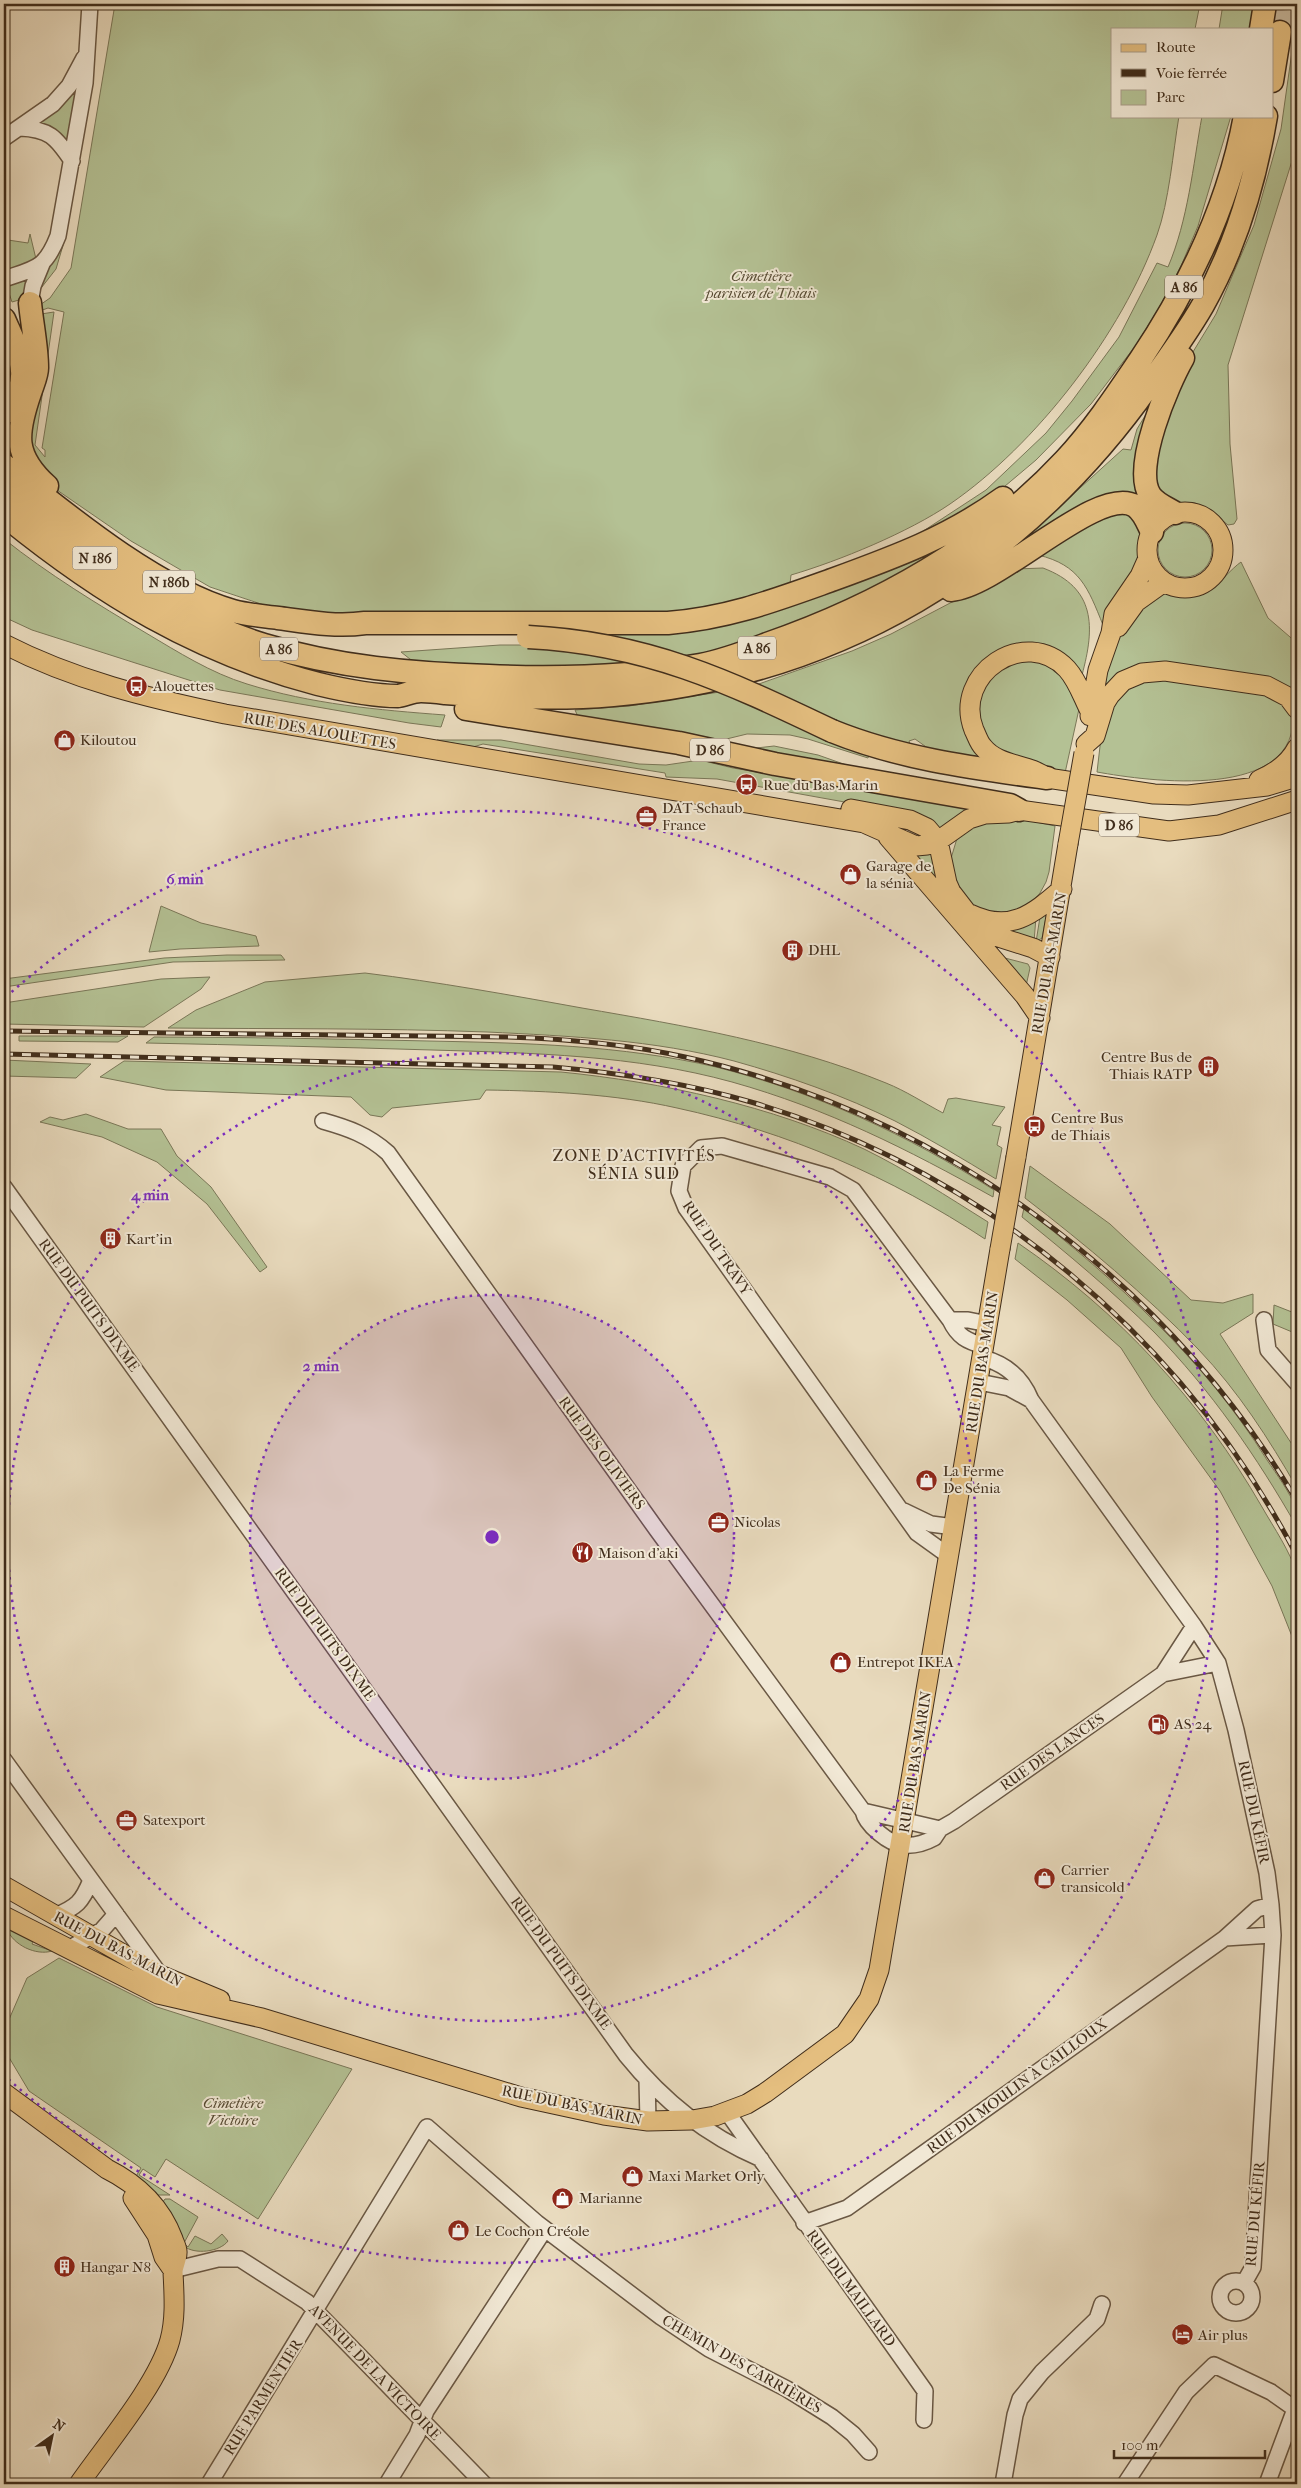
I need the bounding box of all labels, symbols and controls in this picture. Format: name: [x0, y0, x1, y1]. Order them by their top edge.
legend: [1111, 28, 1274, 118]
text: Route: [1156, 38, 1196, 56]
text: Voie ferrée: [1155, 64, 1228, 82]
text: Parc: [1156, 88, 1185, 106]
park label: Cimetière parisien de Thiais: [704, 267, 817, 302]
road number: A 86: [1165, 276, 1203, 298]
road number: N 186: [72, 546, 118, 570]
road number: N 186b: [143, 570, 195, 594]
road number: A 86: [738, 636, 776, 660]
road number: A 86: [260, 638, 298, 661]
bus stop icon: Alouettes: [125, 674, 149, 698]
place label: Alouettes: [152, 677, 214, 695]
street label: RUE DES ALOUETTES: [242, 709, 398, 753]
shop icon: Kiloutou: [52, 728, 76, 752]
place label: Kiloutou: [80, 731, 137, 749]
road number: D 86: [690, 738, 730, 762]
bus stop icon: Rue du Bas Marin: [735, 773, 759, 797]
place label: Rue du Bas Marin: [763, 776, 878, 794]
place label: DAT-Schaub France: [662, 799, 742, 834]
office icon: DAT-Schaub France: [634, 805, 658, 829]
road number: D 86: [1099, 814, 1139, 836]
place label: Garage de la sénia: [865, 857, 932, 892]
shop icon: Garage de la sénia: [838, 863, 862, 887]
text: 6 min: [167, 870, 204, 888]
street label: RUE DU BAS-MARIN: [1028, 890, 1070, 1035]
building icon: DHL: [780, 938, 804, 962]
place label: DHL: [808, 941, 840, 959]
place label: Centre Bus de Thiais RATP: [1101, 1048, 1193, 1083]
building icon: Centre Bus de Thiais RATP: [1196, 1054, 1220, 1078]
place label: Centre Bus de Thiais: [1051, 1109, 1124, 1144]
bus stop icon: Centre Bus de Thiais: [1023, 1115, 1047, 1139]
district label: ZONE D'ACTIVITÉS SÉNIA SUD: [553, 1145, 715, 1183]
text: 4 min: [130, 1186, 169, 1204]
street label: RUE DU TRAVY: [679, 1197, 756, 1299]
building icon: Kart'in: [98, 1227, 122, 1251]
place label: Kart'in: [126, 1230, 172, 1248]
street label: RUE DU PUITS DIXME: [35, 1235, 143, 1375]
street label: RUE DU BAS-MARIN: [962, 1289, 1002, 1434]
text: 2 min: [303, 1357, 340, 1375]
street label: RUE DES OLIVIERS: [555, 1393, 649, 1513]
place label: La Ferme De Sénia: [943, 1462, 1004, 1497]
shop icon: La Ferme De Sénia: [915, 1468, 939, 1492]
office icon: Nicolas: [706, 1510, 730, 1534]
place label: Nicolas: [734, 1513, 781, 1531]
centre of rings: [483, 1528, 501, 1546]
restaurant icon: Maison d'aki: [570, 1541, 594, 1565]
place label: Maison d'aki: [598, 1544, 679, 1562]
street label: RUE DU PUITS DIXME: [271, 1564, 379, 1704]
shop icon: Entrepot IKEA: [829, 1650, 853, 1674]
place label: Entrepot IKEA: [857, 1653, 954, 1671]
street label: RUE DU BAS-MARIN: [895, 1689, 935, 1834]
street label: RUE DES LANCES: [996, 1709, 1108, 1795]
fuel station icon: AS 24: [1146, 1712, 1170, 1736]
place label: AS 24: [1173, 1715, 1212, 1733]
street label: RUE DU KÉFIR: [1234, 1759, 1274, 1867]
office icon: Satexport: [115, 1808, 139, 1832]
place label: Satexport: [143, 1811, 206, 1829]
place label: Carrier transicold: [1061, 1861, 1125, 1896]
shop icon: Carrier transicold: [1033, 1867, 1057, 1891]
street label: RUE DU PUITS DIXME: [507, 1893, 615, 2033]
street label: RUE DU BAS-MARIN: [51, 1907, 186, 1991]
street label: RUE DU MOULIN À CAILLOUX: [923, 2014, 1111, 2158]
street label: RUE DU BAS-MARIN: [500, 2081, 645, 2129]
park label: Cimetière Victoire: [203, 2094, 264, 2129]
street label: RUE DU KÉFIR: [1241, 2160, 1269, 2267]
shop icon: Maxi Market Orly: [620, 2164, 644, 2188]
place label: Maxi Market Orly: [648, 2167, 766, 2185]
shop icon: Marianne: [551, 2186, 575, 2210]
place label: Marianne: [579, 2189, 643, 2207]
shop icon: Le Cochon Créole: [447, 2219, 471, 2243]
place label: Le Cochon Créole: [475, 2222, 590, 2240]
street label: RUE DU MAILLARD: [803, 2226, 899, 2350]
building icon: Hangar N8: [52, 2255, 76, 2279]
place label: Hangar N8: [80, 2258, 151, 2276]
street label: AVENUE DE LA VICTOIRE: [305, 2299, 445, 2444]
street label: CHEMIN DES CARRIÈRES: [659, 2311, 825, 2417]
hotel icon: Air plus: [1170, 2323, 1194, 2347]
place label: Air plus: [1197, 2326, 1248, 2344]
street label: RUE PARMENTIER: [220, 2335, 307, 2458]
north arrow: [28, 2410, 78, 2460]
text: N: [50, 2415, 68, 2436]
scale bar: [1114, 2428, 1265, 2460]
text: 100 m: [1121, 2436, 1159, 2454]

